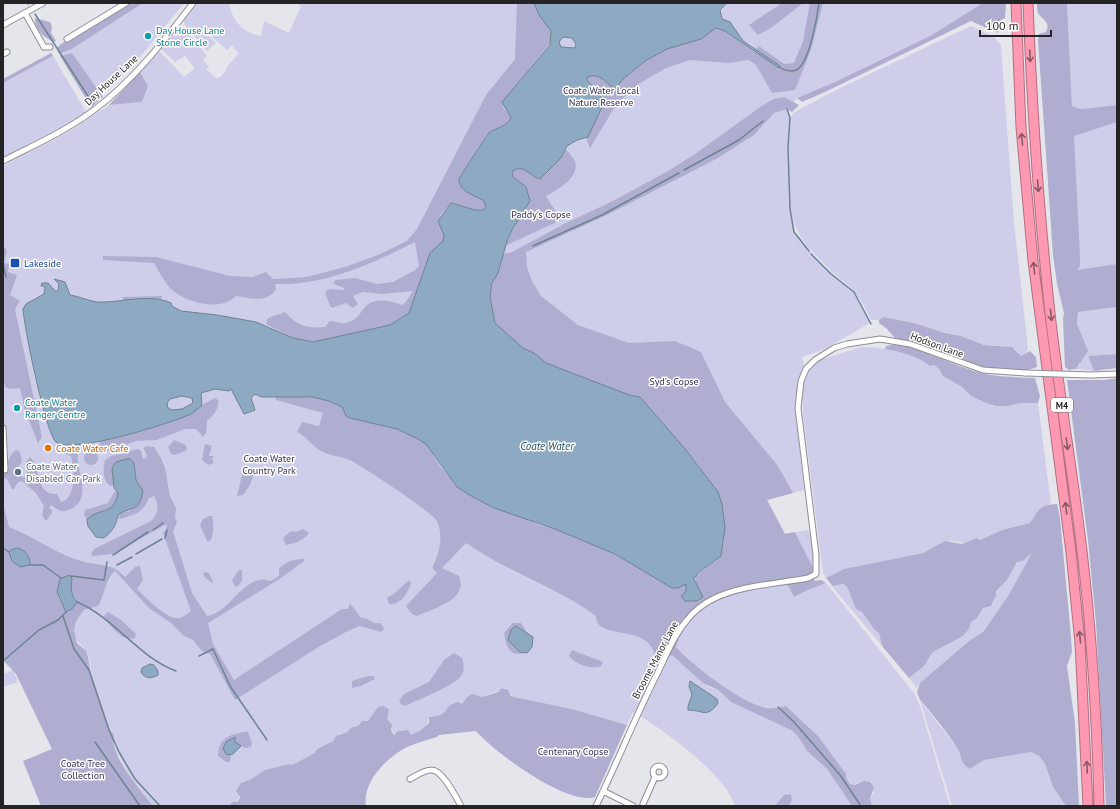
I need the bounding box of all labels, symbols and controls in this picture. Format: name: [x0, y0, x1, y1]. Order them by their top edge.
scale bar: [980, 12, 1051, 38]
text: 100 m: [986, 18, 1019, 33]
place label: Day House Lane Stone Circle: [156, 24, 224, 49]
marker: Day House Lane Stone Circle: [143, 31, 153, 41]
one-way arrow: [1026, 49, 1033, 62]
street label: Day House Lane: [82, 52, 140, 108]
park label: Coate Water Local Nature Reserve: [563, 84, 639, 109]
one-way arrow: [1019, 133, 1026, 146]
one-way arrow: [1035, 179, 1042, 192]
park label: Paddy's Copse: [511, 208, 571, 221]
marker: Lakeside: [9, 257, 21, 269]
place label: Lakeside: [24, 257, 61, 270]
one-way arrow: [1030, 262, 1037, 275]
one-way arrow: [1047, 308, 1054, 321]
street label: Hodson Lane: [909, 329, 965, 361]
park label: Syd's Copse: [649, 375, 699, 388]
place label: Coate Water Ranger Centre: [25, 396, 86, 421]
road number: M4: [1051, 398, 1073, 412]
marker: Coate Water Ranger Centre: [12, 403, 22, 413]
one-way arrow: [1063, 437, 1071, 450]
water label: Coate Water: [520, 439, 575, 453]
place label: Coate Water Cafe: [56, 442, 128, 455]
marker: Coate Water Cafe: [43, 443, 53, 453]
park label: Coate Water Country Park: [242, 452, 296, 477]
place label: Coate Water Disabled Car Park: [26, 460, 101, 485]
marker: Coate Water Disabled Car Park: [13, 467, 23, 477]
one-way arrow: [1062, 502, 1069, 515]
street label: Broome Manor Lane: [629, 619, 681, 701]
one-way arrow: [1076, 631, 1083, 644]
park label: Centenary Copse: [538, 745, 608, 758]
park label: Coate Tree Collection: [61, 757, 105, 782]
one-way arrow: [1083, 761, 1091, 774]

